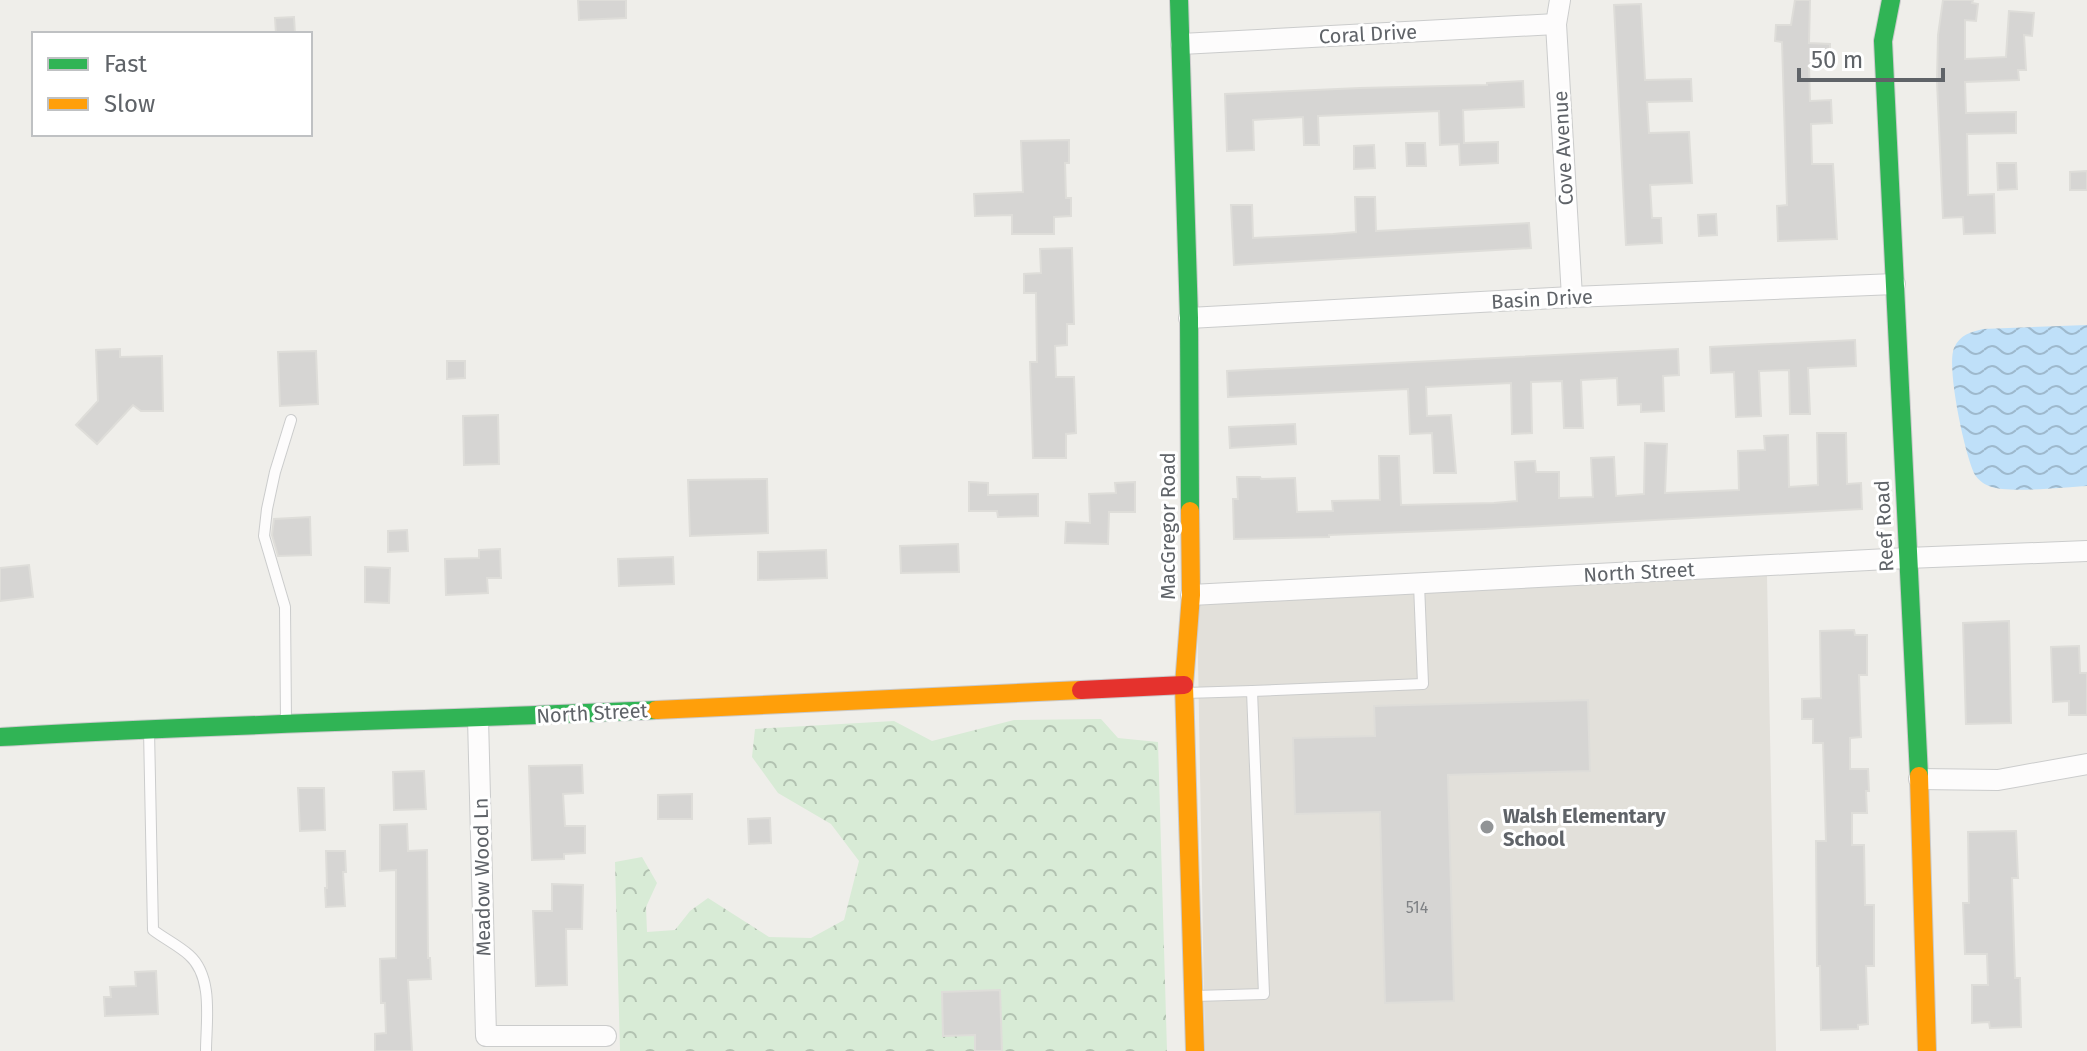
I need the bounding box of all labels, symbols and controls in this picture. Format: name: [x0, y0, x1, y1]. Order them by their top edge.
street label: Coral Drive: [1318, 19, 1418, 49]
legend: [32, 32, 312, 136]
scale bar: [1799, 32, 1943, 82]
text: 50 m: [1811, 46, 1863, 74]
text: Fast: [104, 50, 147, 78]
text: Slow: [104, 90, 155, 118]
street label: Cove Avenue: [1548, 90, 1578, 206]
street label: Basin Drive: [1491, 284, 1593, 314]
street label: MacGregor Road: [1156, 452, 1180, 600]
street label: Reef Road: [1870, 480, 1898, 572]
street label: North Street: [1583, 557, 1696, 587]
street label: North Street: [536, 698, 649, 728]
street label: Meadow Wood Ln: [469, 797, 495, 957]
place label: Walsh Elementary School: [1503, 804, 1666, 851]
marker: Walsh Elementary School: [1478, 818, 1496, 836]
house number: 514: [1406, 898, 1429, 917]

